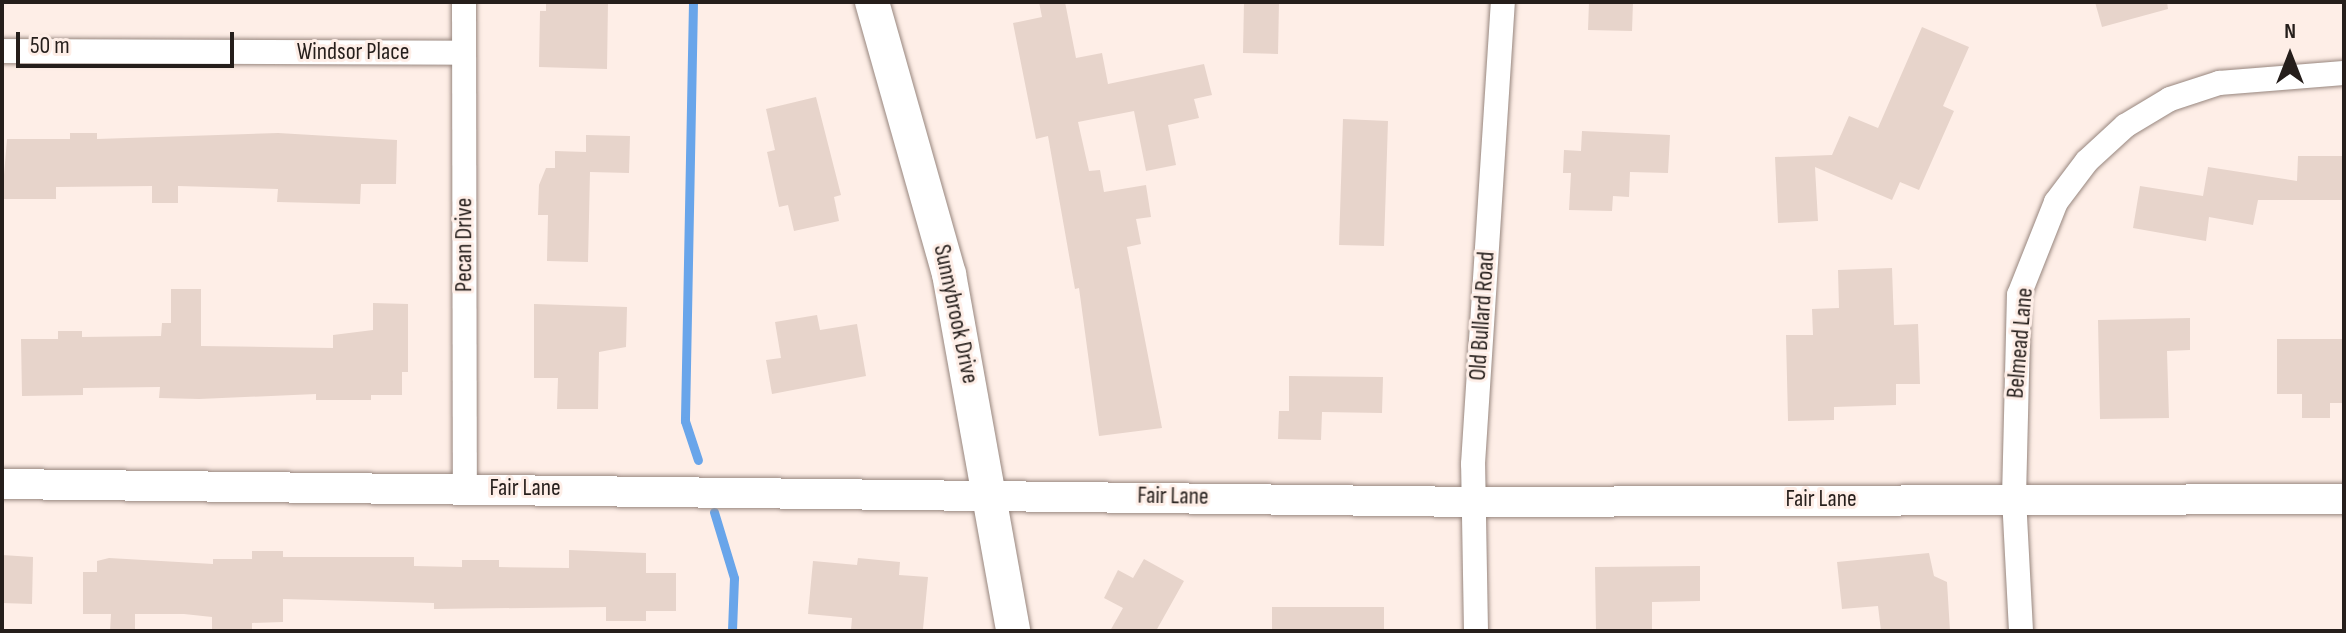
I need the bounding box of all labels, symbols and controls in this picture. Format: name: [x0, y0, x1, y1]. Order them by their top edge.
scale bar: [20, 16, 238, 66]
north arrow: [2250, 16, 2330, 96]
text: N: [2284, 18, 2296, 45]
text: 50 m: [30, 31, 70, 60]
street label: Windsor Place: [297, 38, 409, 66]
street label: Pecan Drive: [450, 198, 478, 292]
street label: Sunnybrook Drive: [927, 242, 985, 386]
street label: Old Bullard Road: [1463, 250, 1501, 382]
street label: Belmead Lane: [2001, 286, 2039, 400]
street label: Fair Lane: [489, 474, 561, 502]
street label: Fair Lane: [1137, 481, 1209, 511]
street label: Fair Lane: [1785, 485, 1857, 513]

